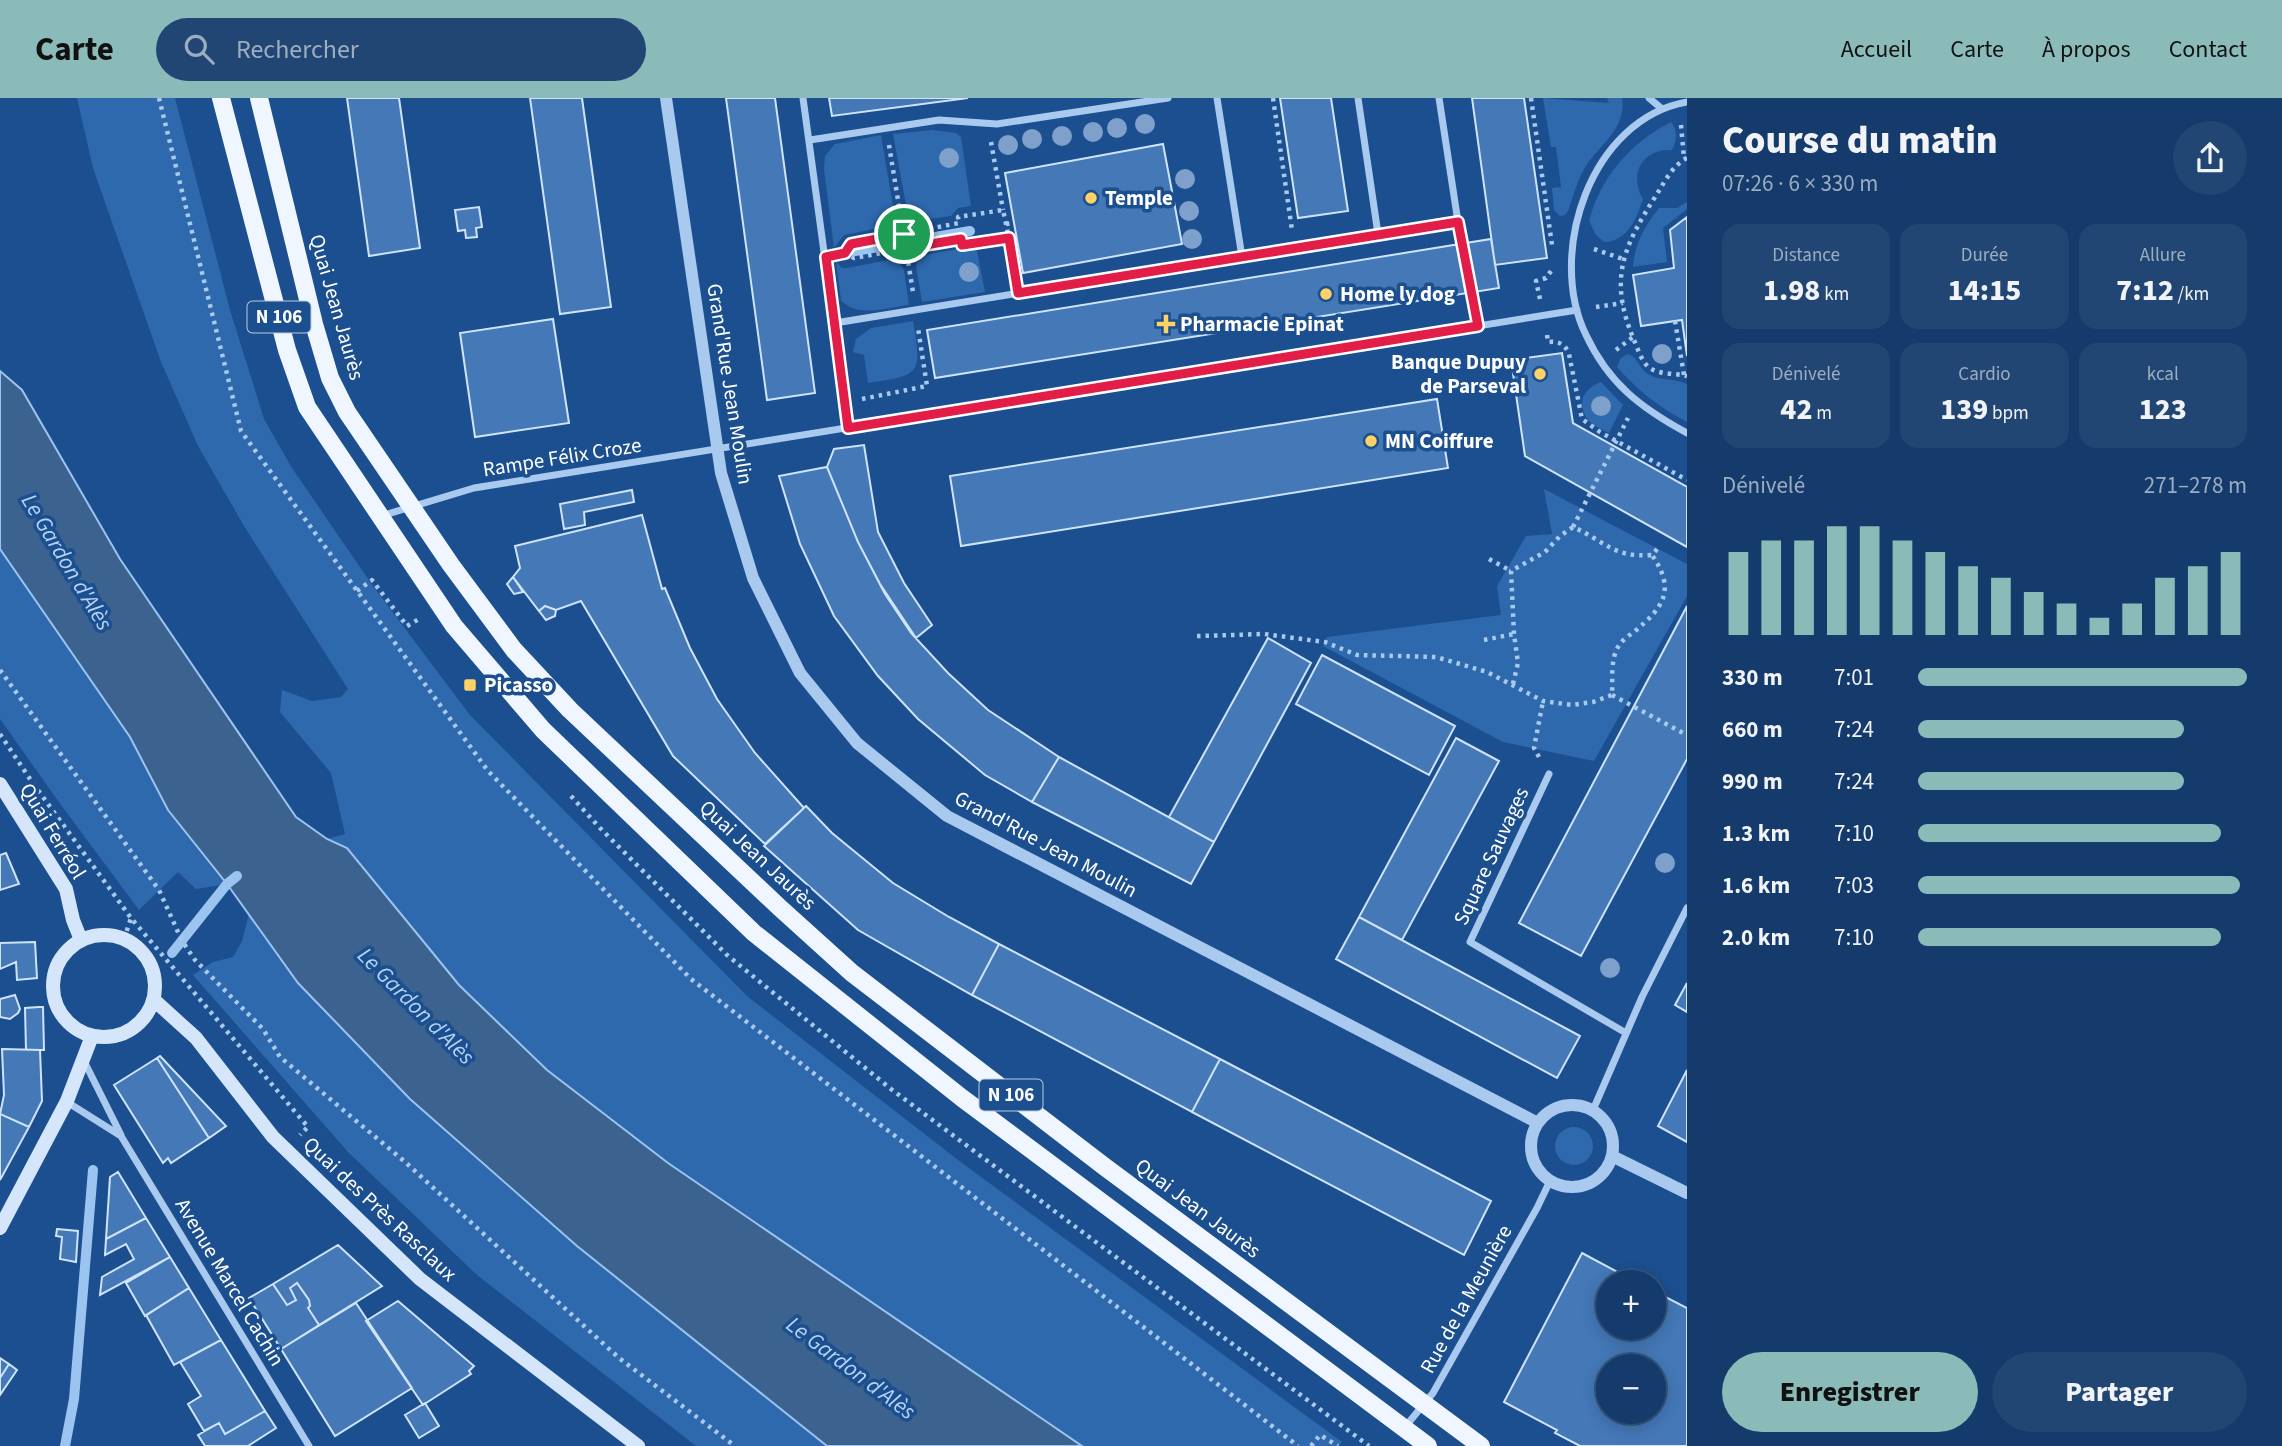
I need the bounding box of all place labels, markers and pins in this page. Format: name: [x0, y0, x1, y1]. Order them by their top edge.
place label: Temple: [1105, 183, 1173, 213]
marker: Temple: [1083, 190, 1099, 206]
pin: [874, 204, 934, 264]
place label: Home ly dog: [1340, 279, 1455, 309]
marker: Home ly dog: [1318, 286, 1334, 302]
place label: Pharmacie Epinat: [1180, 309, 1344, 339]
marker: Pharmacie Epinat: [1158, 316, 1174, 332]
place label: Banque Dupuy de Parseval: [1391, 347, 1526, 401]
marker: Banque Dupuy de Parseval: [1532, 366, 1548, 382]
place label: MN Coiffure: [1385, 426, 1494, 456]
marker: MN Coiffure: [1363, 433, 1379, 449]
place label: Picasso: [484, 670, 553, 700]
marker: Picasso: [462, 677, 478, 693]

